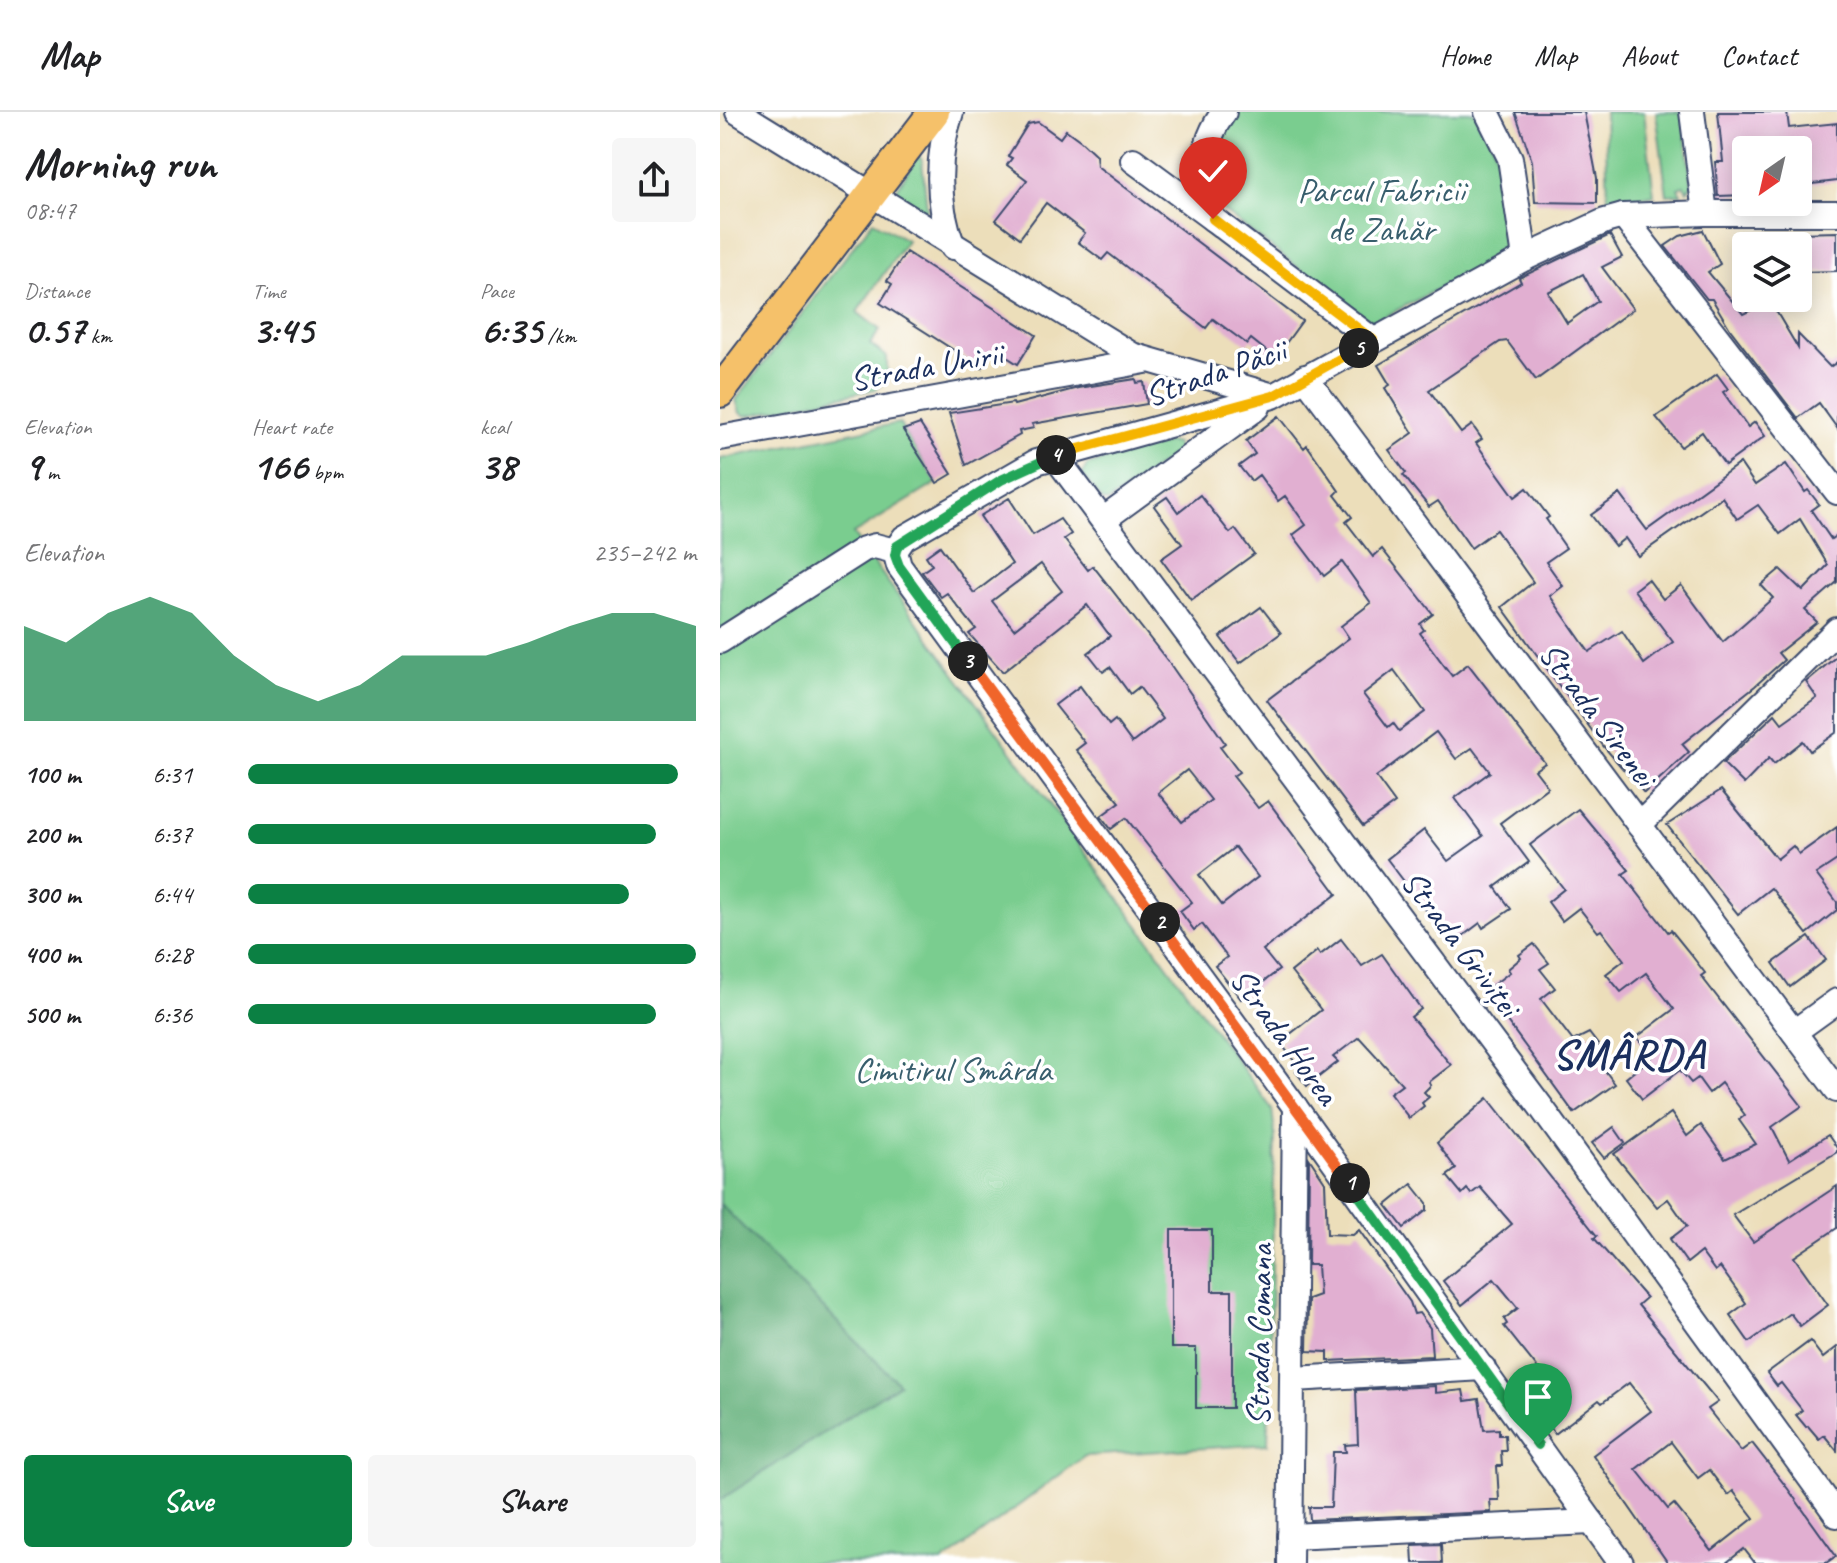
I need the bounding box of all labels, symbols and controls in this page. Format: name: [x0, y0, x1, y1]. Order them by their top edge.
text: Map: [40, 32, 99, 79]
text: Home: [1440, 38, 1490, 73]
text: Map: [1534, 38, 1577, 73]
text: About: [1621, 38, 1677, 73]
text: Contact: [1721, 38, 1797, 73]
text: Morning run: [24, 136, 216, 191]
north arrow: [1732, 136, 1812, 216]
map controls: [1732, 136, 1812, 312]
pin: [1179, 137, 1247, 219]
button: share: [612, 138, 696, 222]
icon: check: [1191, 149, 1235, 193]
park label: Parcul Fabricii de Zahăr: [1297, 169, 1469, 251]
text: 08:47: [24, 194, 76, 227]
button: layers: [1732, 232, 1812, 312]
text: Distance: [24, 277, 90, 305]
text: Time: [252, 277, 286, 305]
text: Pace: [480, 277, 514, 305]
text: 0.57: [24, 305, 85, 355]
text: 3:45: [252, 305, 313, 355]
text: 6:35: [480, 305, 542, 355]
text: km: [85, 322, 112, 350]
text: /km: [542, 322, 576, 350]
street label: Strada Păcii: [1139, 327, 1295, 416]
pin: 5: [1339, 328, 1379, 368]
street label: Strada Unirii: [847, 331, 1009, 401]
text: 5: [1354, 334, 1364, 362]
text: Elevation: [24, 413, 92, 441]
text: Heart rate: [252, 413, 332, 441]
text: kcal: [480, 413, 509, 441]
pin: 4: [1036, 435, 1076, 475]
text: 9: [24, 441, 42, 491]
text: 166: [252, 441, 308, 491]
text: 38: [480, 441, 516, 491]
text: 4: [1051, 441, 1061, 469]
text: m: [42, 458, 59, 486]
text: bpm: [308, 458, 343, 486]
text: Elevation: [24, 536, 104, 569]
text: 235–242 m: [593, 536, 696, 569]
street label: Strada Sirenei: [1530, 633, 1669, 798]
pin: 3: [948, 641, 988, 681]
text: 3: [963, 647, 973, 675]
text: 100 m: [24, 758, 80, 791]
text: 6:31: [152, 758, 192, 791]
text: 200 m: [24, 818, 80, 851]
text: 6:37: [152, 818, 192, 851]
street label: Strada Griviței: [1392, 861, 1532, 1028]
text: 300 m: [24, 878, 80, 911]
text: 6:44: [152, 878, 192, 911]
pin: 2: [1140, 902, 1180, 942]
text: 2: [1155, 908, 1165, 936]
text: 400 m: [24, 938, 80, 971]
text: 6:28: [152, 938, 192, 971]
street label: Strada Horea: [1221, 959, 1350, 1115]
text: 500 m: [24, 998, 80, 1031]
text: 6:36: [152, 998, 192, 1031]
district label: SMÂRDA: [1552, 1028, 1706, 1081]
park label: Cimitirul Smârda: [854, 1048, 1054, 1091]
pin: 1: [1330, 1163, 1370, 1203]
text: 1: [1345, 1169, 1355, 1197]
street label: Strada Comana: [1236, 1241, 1282, 1426]
pin: [1504, 1363, 1572, 1445]
icon: arrive: [1516, 1375, 1560, 1419]
button: Save: [24, 1455, 352, 1547]
button: Share: [368, 1455, 696, 1547]

